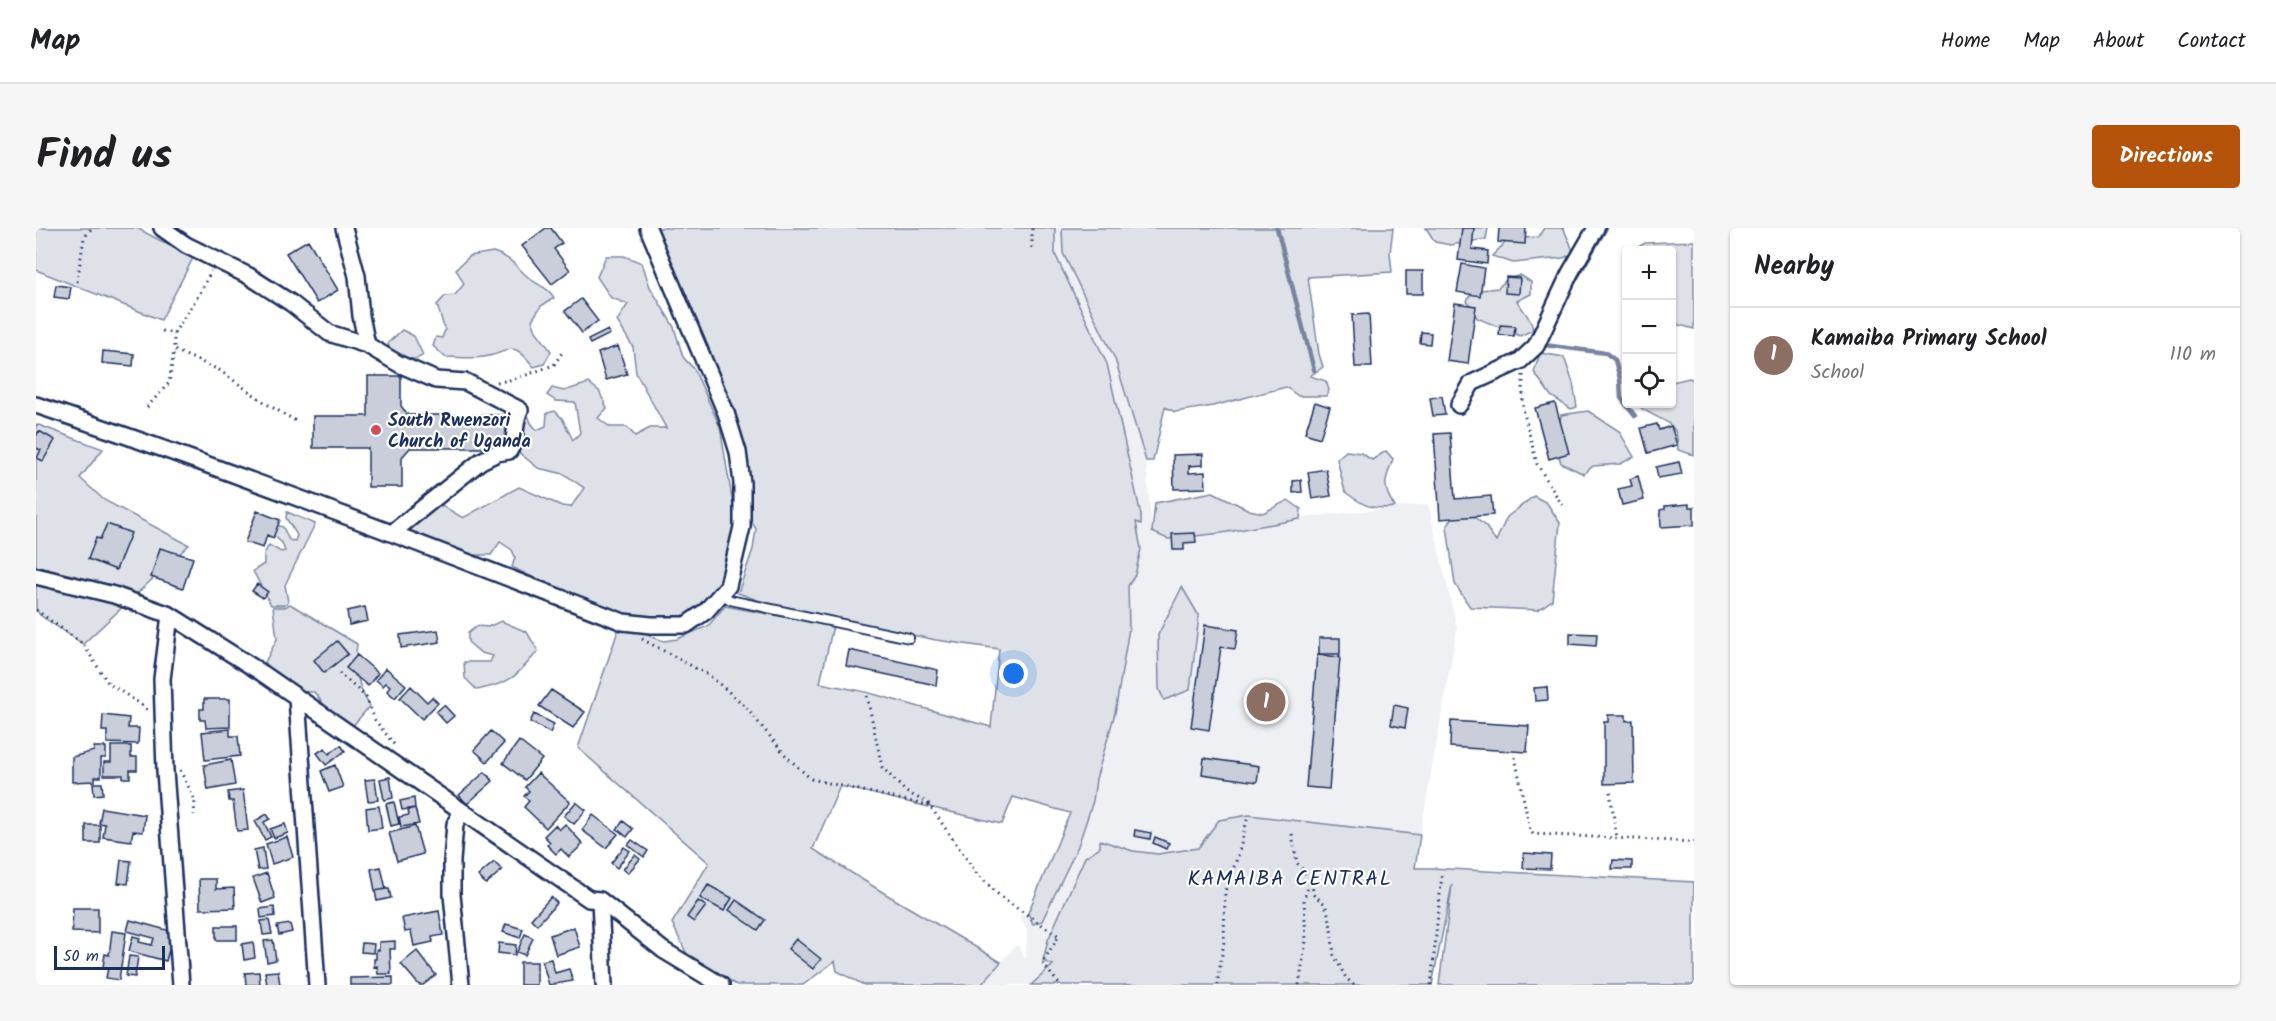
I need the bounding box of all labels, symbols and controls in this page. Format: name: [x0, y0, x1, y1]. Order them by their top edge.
text: Map: [30, 19, 81, 64]
text: Home: [1941, 25, 1990, 58]
text: Map: [2023, 25, 2060, 58]
text: About: [2093, 25, 2144, 58]
text: Contact: [2177, 25, 2246, 58]
text: Find us: [36, 123, 172, 190]
button: Directions: [2092, 125, 2240, 188]
map controls: [1622, 246, 1676, 408]
button: +: [1622, 246, 1676, 300]
text: Nearby: [1754, 246, 1834, 288]
button: −: [1622, 300, 1676, 354]
text: Kamaiba Primary School: [1811, 322, 2047, 357]
text: 1: [1770, 339, 1777, 371]
text: 110 m: [2170, 339, 2216, 371]
button: locate: [1622, 354, 1676, 408]
text: School: [1811, 357, 1864, 389]
place label: South Rwenzori Church of Uganda: [388, 407, 531, 457]
marker: South Rwenzori Church of Uganda: [369, 423, 383, 437]
your location: [999, 659, 1028, 688]
pin: 1: [1246, 680, 1286, 724]
district label: KAMAIBA CENTRAL: [1188, 863, 1392, 896]
scale bar: [54, 943, 165, 970]
text: 50 m: [63, 944, 99, 969]

